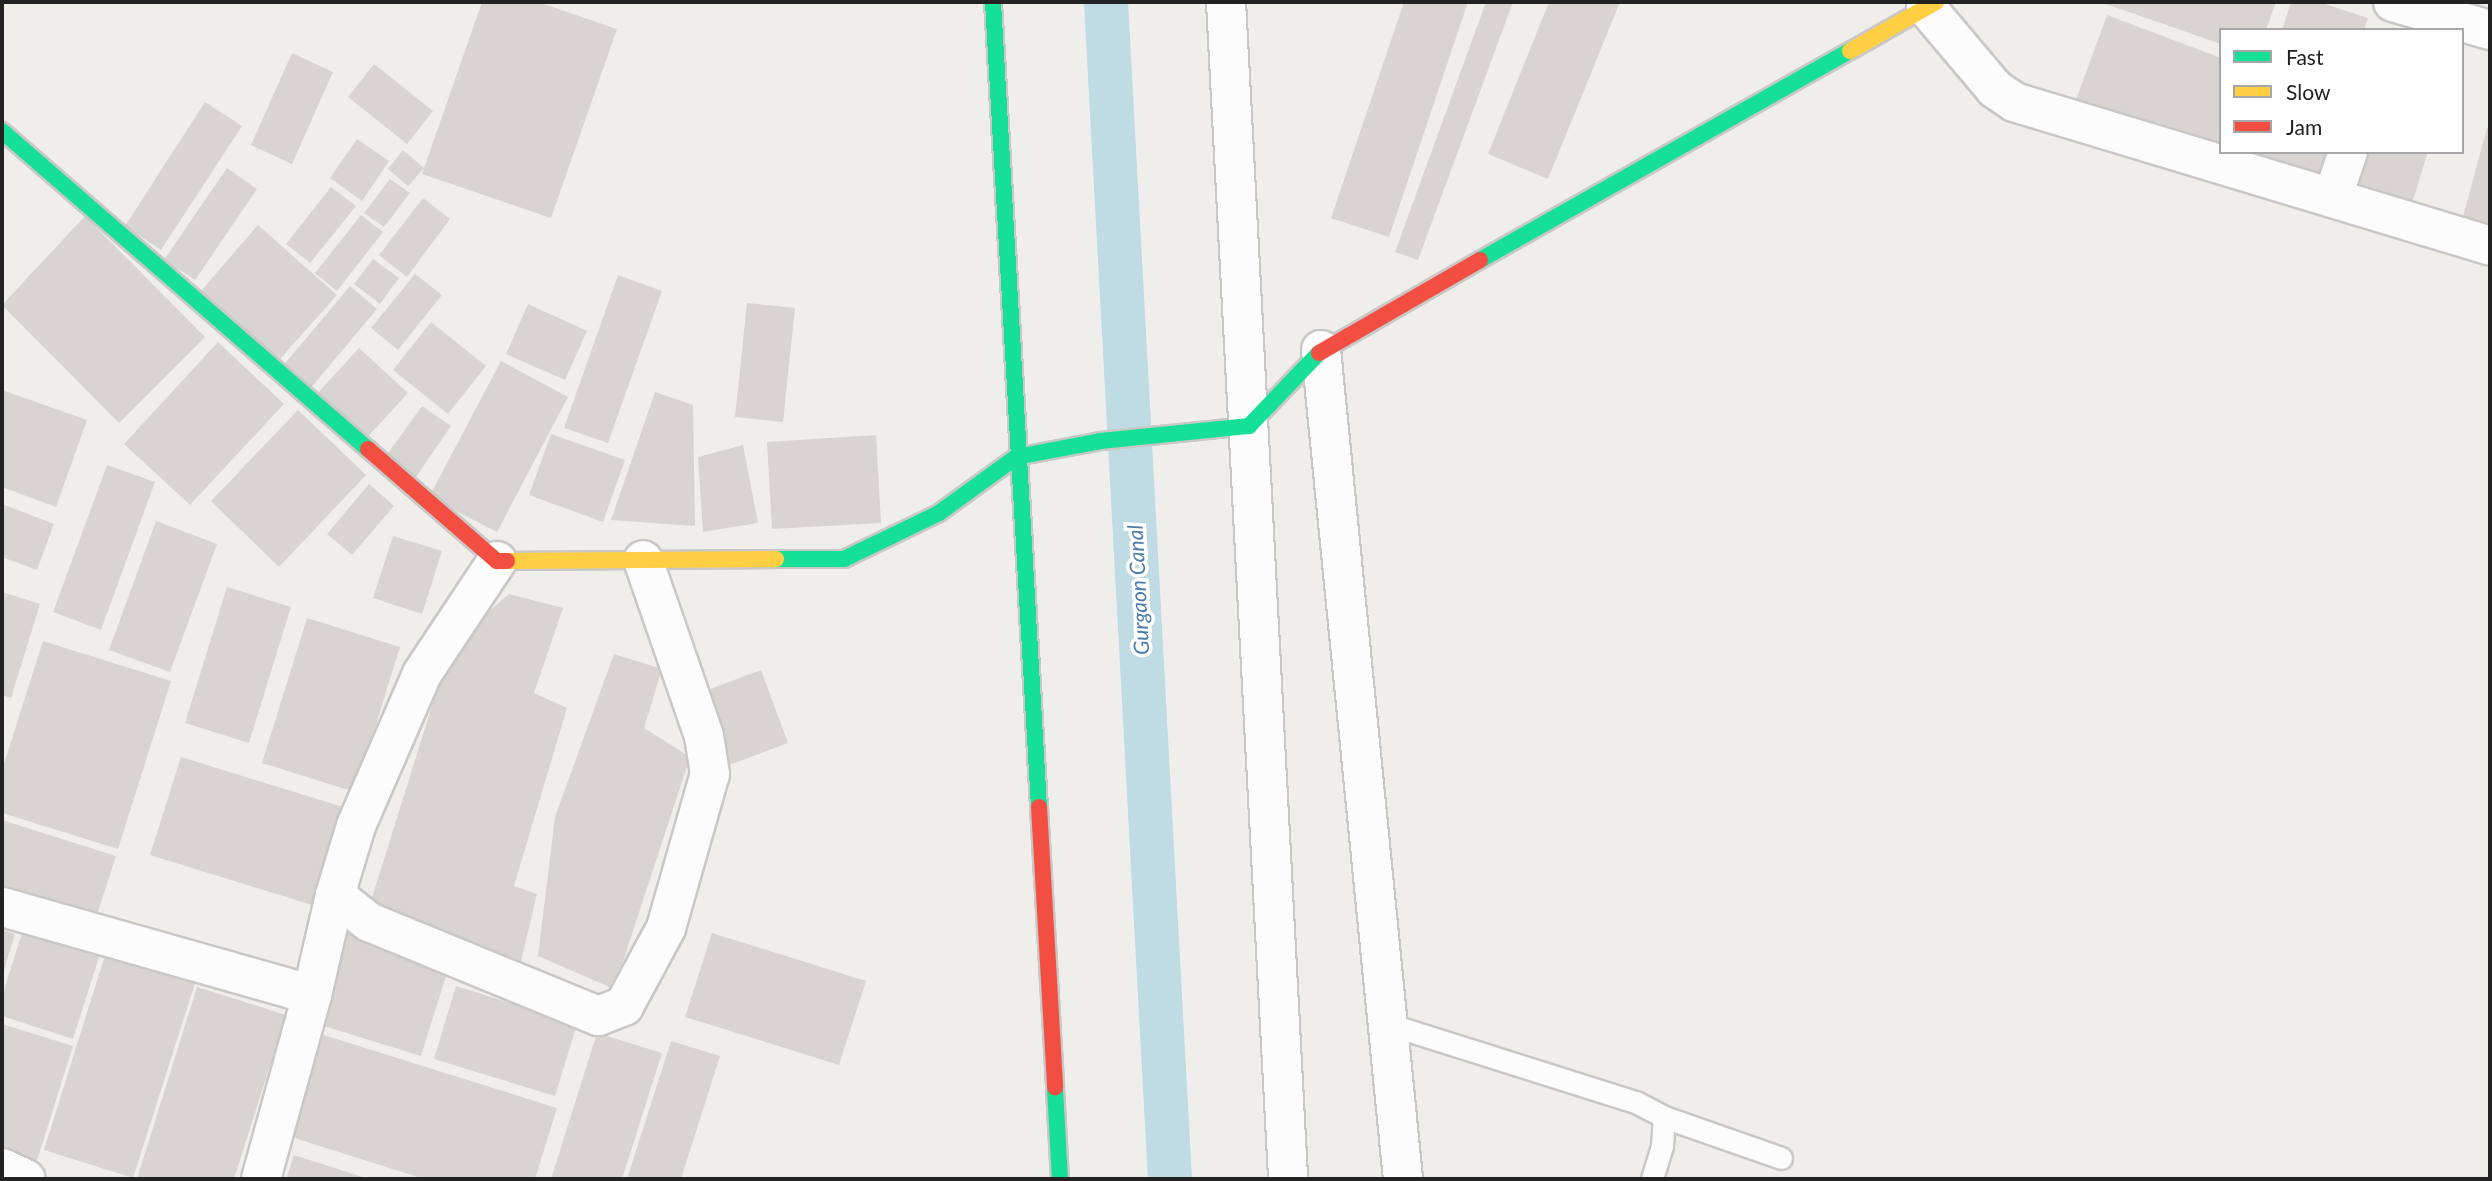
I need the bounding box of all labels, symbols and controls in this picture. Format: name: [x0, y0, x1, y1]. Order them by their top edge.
legend: [2219, 28, 2464, 154]
text: Fast: [2286, 44, 2323, 69]
text: Slow: [2286, 79, 2330, 104]
text: Jam: [2286, 114, 2322, 139]
water label: Gurgaon Canal: [1122, 524, 1154, 656]

